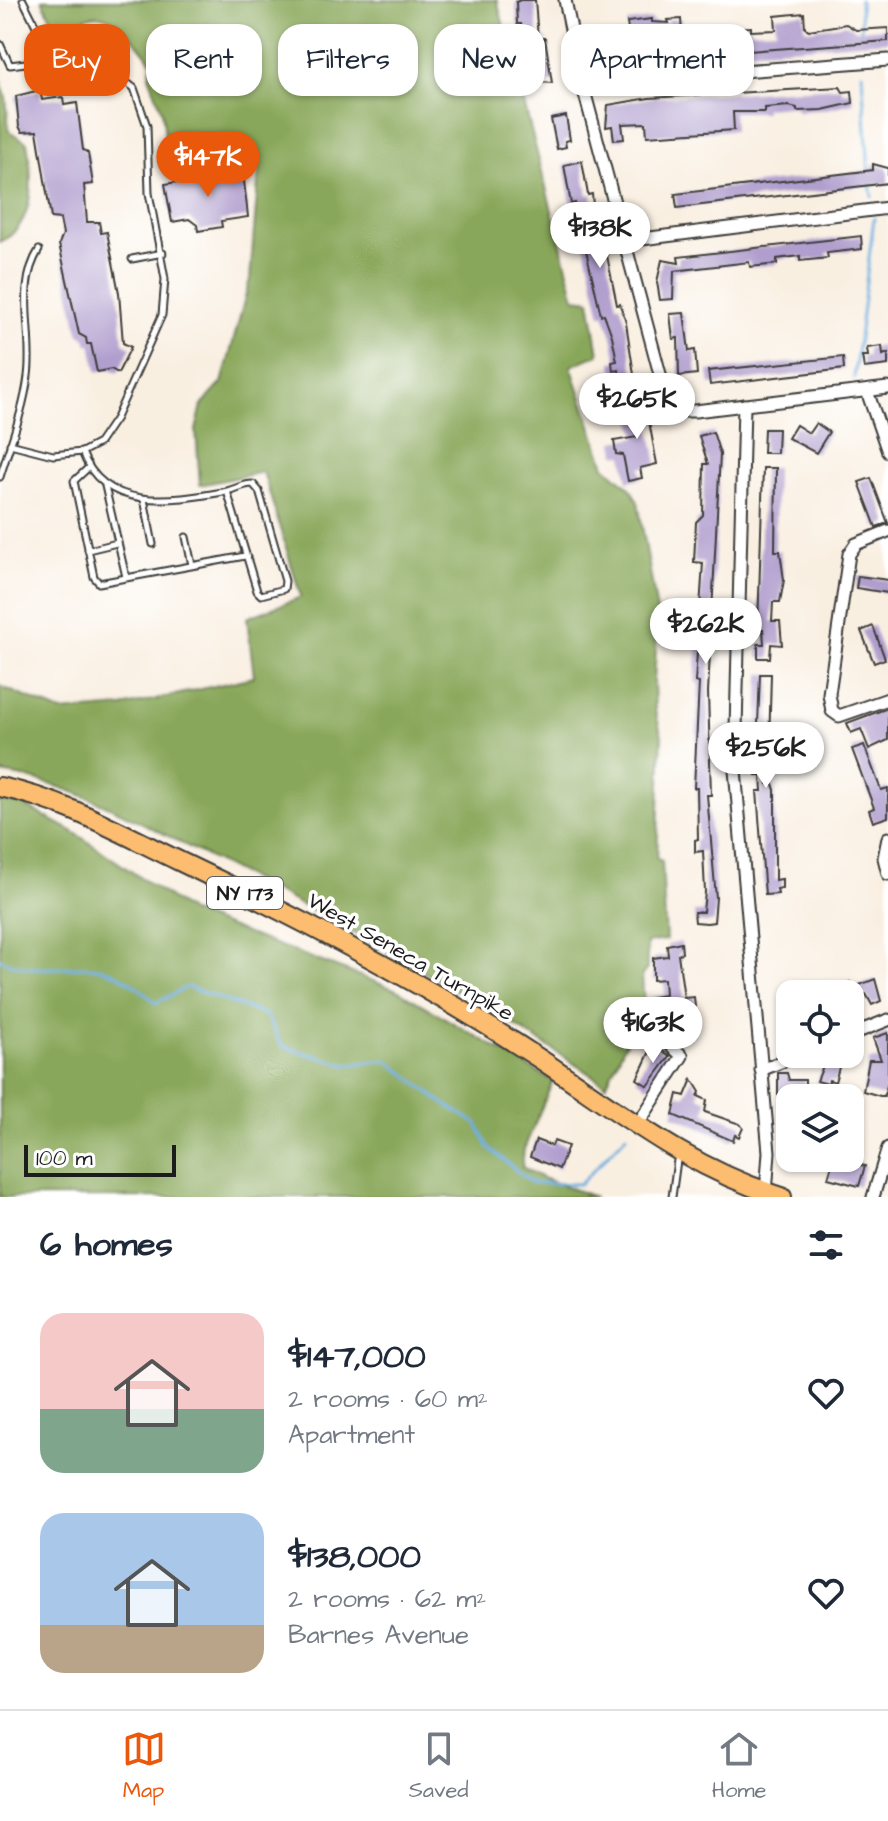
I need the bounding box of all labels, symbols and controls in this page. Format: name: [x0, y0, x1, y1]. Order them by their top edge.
chip: Buy: [24, 24, 130, 96]
chip: Rent: [146, 24, 262, 96]
chip: Filters: [278, 24, 418, 96]
chip: New: [434, 24, 545, 96]
chip: Apartment: [561, 24, 754, 96]
pin: $147K: [152, 131, 264, 199]
text: $147K: [174, 139, 242, 175]
pin: $138K: [544, 202, 656, 270]
text: $138K: [568, 210, 632, 246]
pin: $265K: [581, 373, 693, 441]
text: $265K: [597, 381, 677, 417]
pin: $262K: [650, 598, 762, 666]
text: $262K: [668, 606, 744, 642]
pin: $256K: [710, 722, 822, 790]
text: $256K: [726, 730, 806, 766]
road number: NY 173: [207, 877, 283, 909]
street label: West Seneca Turnpike: [302, 886, 519, 1029]
map controls: [776, 980, 864, 1172]
button: locate: [776, 980, 864, 1068]
pin: $163K: [597, 997, 709, 1065]
text: $163K: [621, 1005, 685, 1041]
button: layers: [776, 1084, 864, 1172]
scale bar: [24, 1141, 176, 1177]
text: 100 m: [36, 1143, 93, 1174]
text: 6 homes: [40, 1221, 173, 1269]
icon: filters: [804, 1223, 848, 1267]
text: $147,000: [288, 1333, 426, 1381]
icon: home: [104, 1345, 200, 1441]
icon: heart: [804, 1371, 848, 1415]
text: 2 rooms · 60 m²: [288, 1381, 488, 1417]
text: Apartment: [288, 1417, 415, 1453]
text: $138,000: [288, 1533, 421, 1581]
icon: home: [104, 1545, 200, 1641]
icon: heart: [804, 1571, 848, 1615]
text: 2 rooms · 62 m²: [288, 1581, 486, 1617]
text: Barnes Avenue: [288, 1617, 469, 1653]
tab: Map: [122, 1727, 166, 1806]
tab: Saved: [409, 1727, 469, 1806]
tab: Home: [712, 1727, 766, 1806]

